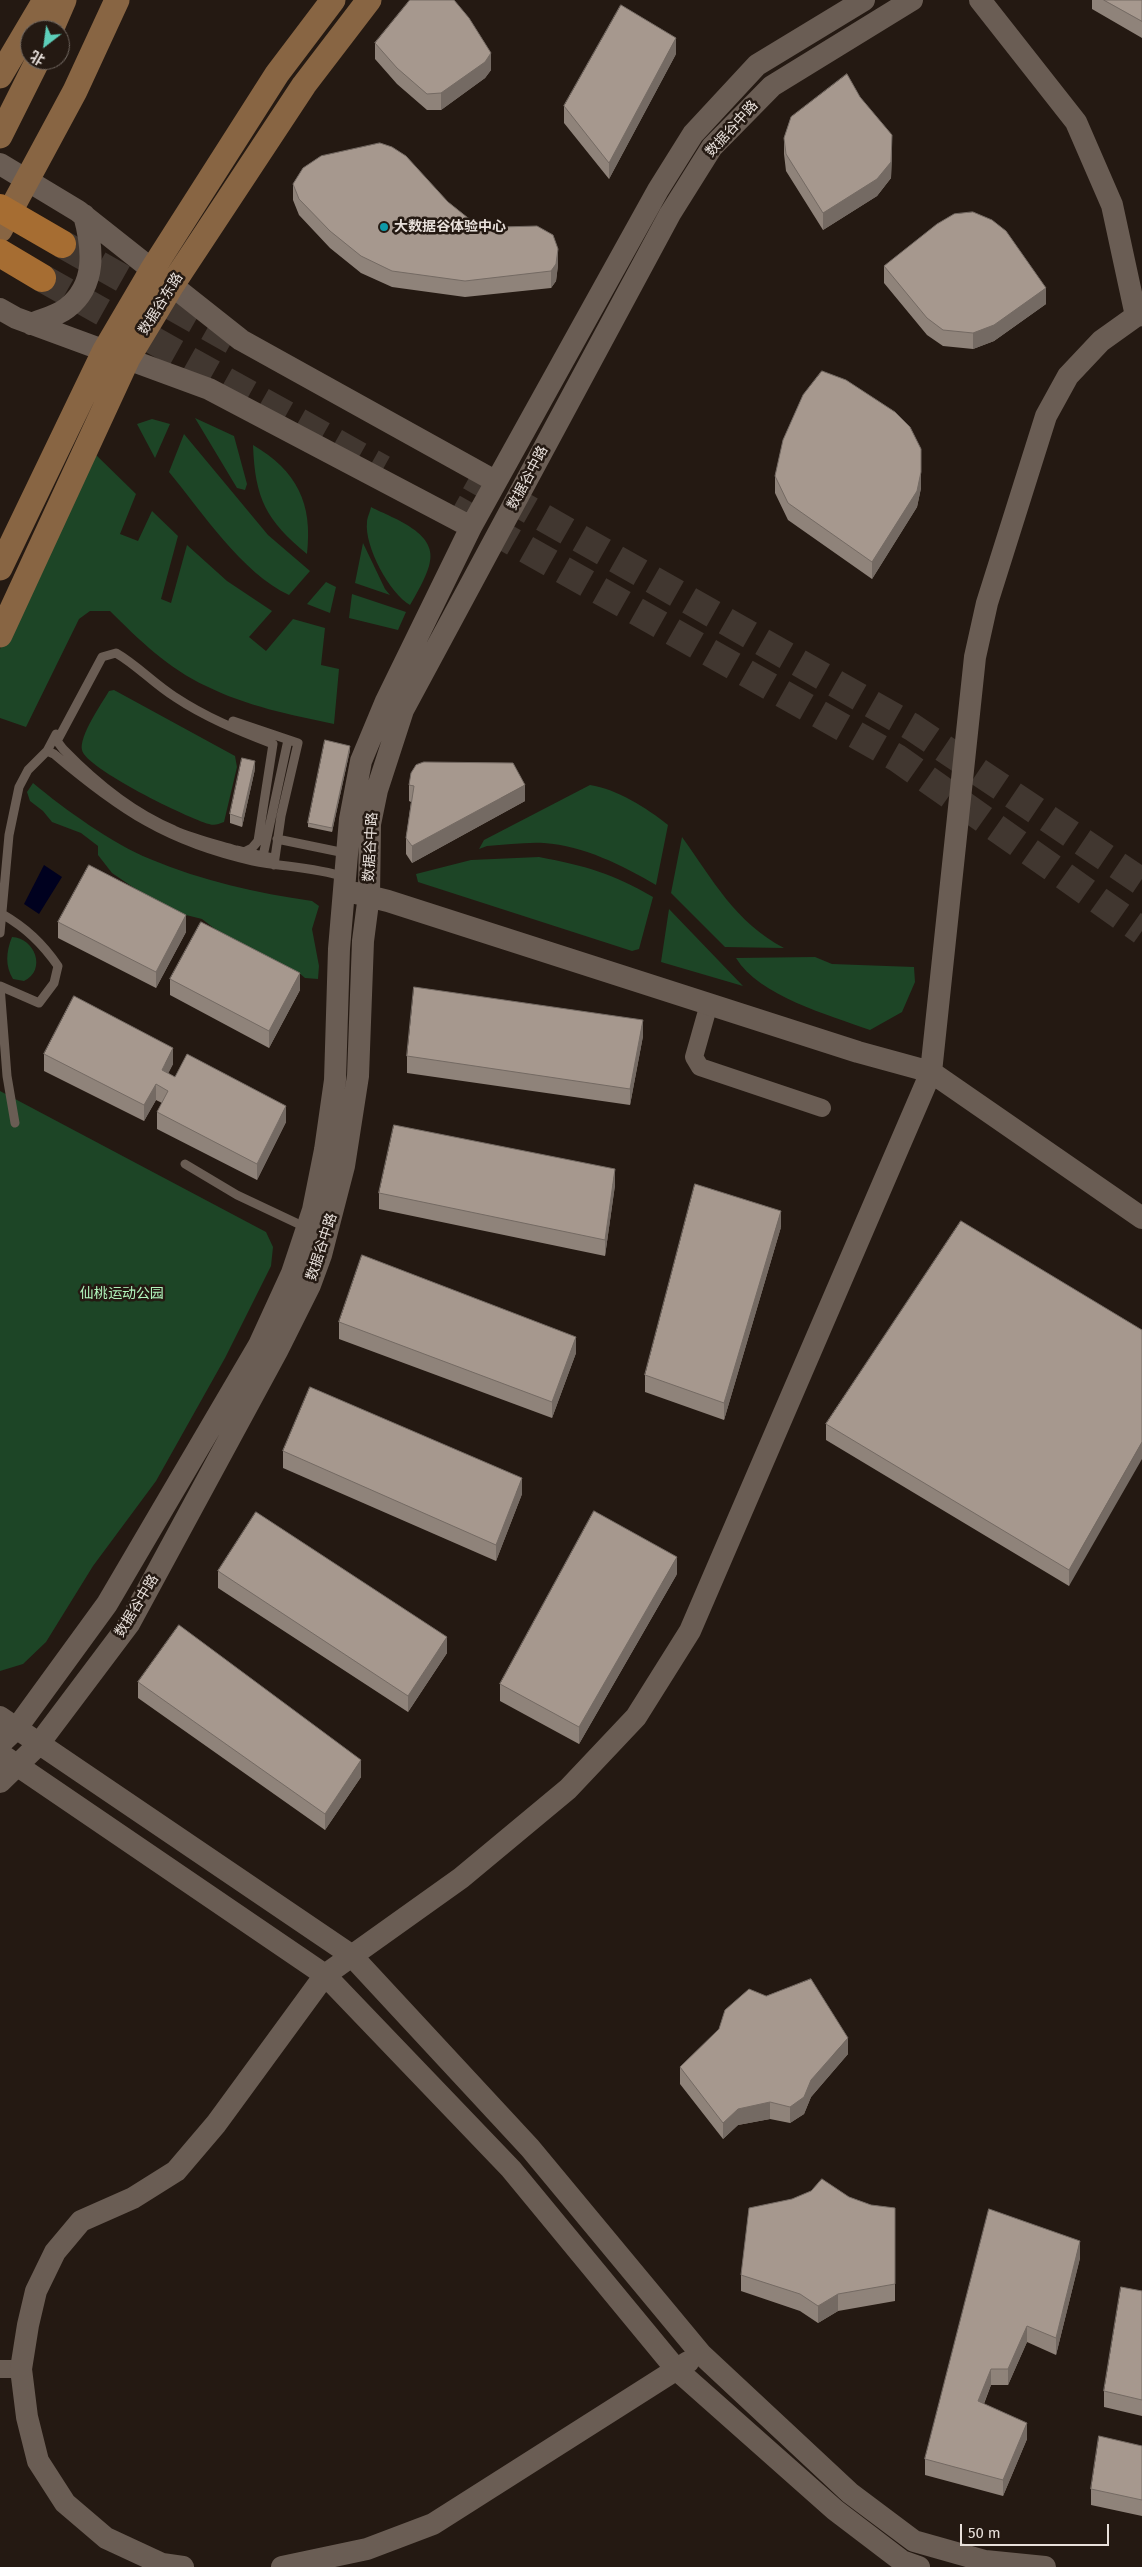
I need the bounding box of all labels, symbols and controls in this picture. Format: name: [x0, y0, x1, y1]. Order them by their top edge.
north arrow: [20, 20, 70, 70]
text: 北: [27, 47, 48, 68]
street label: 数据谷中路: [702, 97, 762, 161]
place label: 大数据谷体验中心: [394, 219, 506, 235]
marker: 大数据谷体验中心: [378, 221, 390, 233]
street label: 数据谷东路: [135, 270, 187, 338]
street label: 数据谷中路: [504, 443, 552, 513]
street label: 数据谷中路: [361, 812, 381, 882]
street label: 数据谷中路: [303, 1211, 341, 1283]
park label: 仙桃运动公园: [80, 1286, 164, 1302]
street label: 数据谷中路: [112, 1572, 162, 1640]
scale bar: [962, 2514, 1111, 2546]
text: 50 m: [968, 2524, 1001, 2542]

